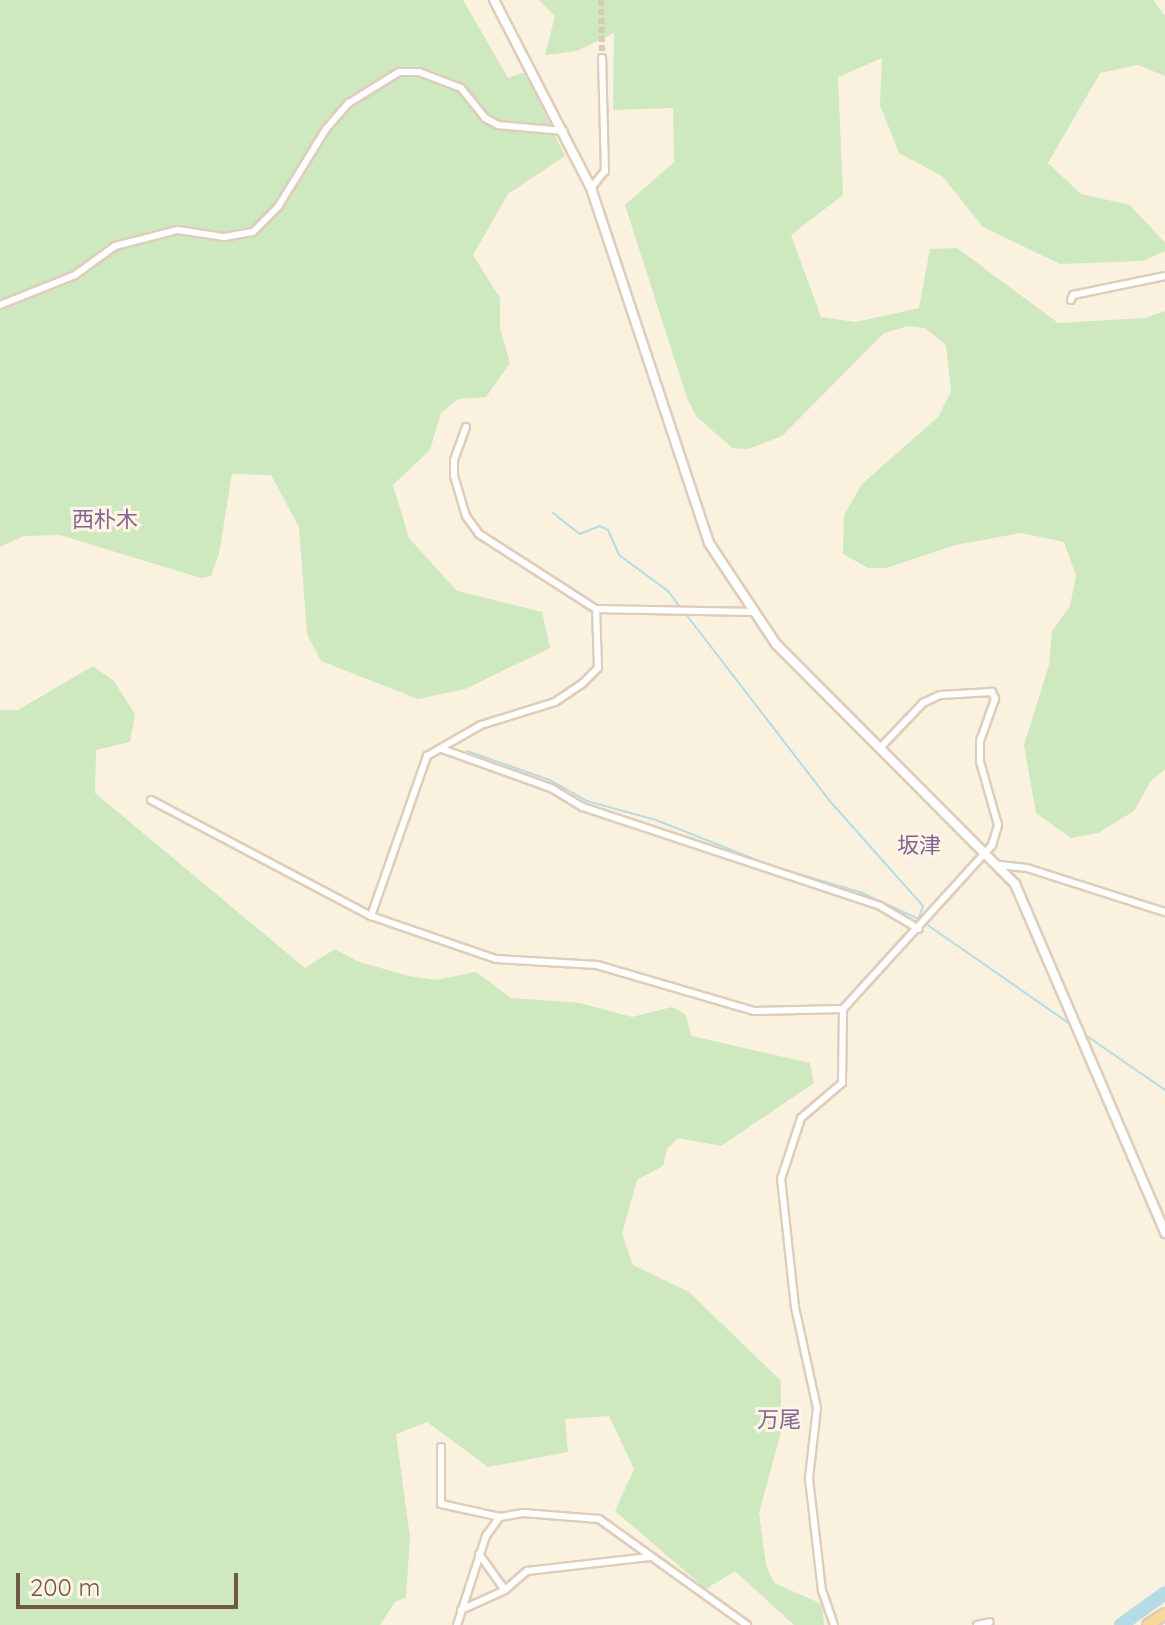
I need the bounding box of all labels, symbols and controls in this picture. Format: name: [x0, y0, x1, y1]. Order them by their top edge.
district label: 西朴木: [72, 507, 138, 533]
district label: 坂津: [897, 833, 941, 859]
district label: 万尾: [757, 1407, 801, 1433]
scale bar: [20, 1557, 242, 1607]
text: 200 m: [30, 1572, 100, 1602]

